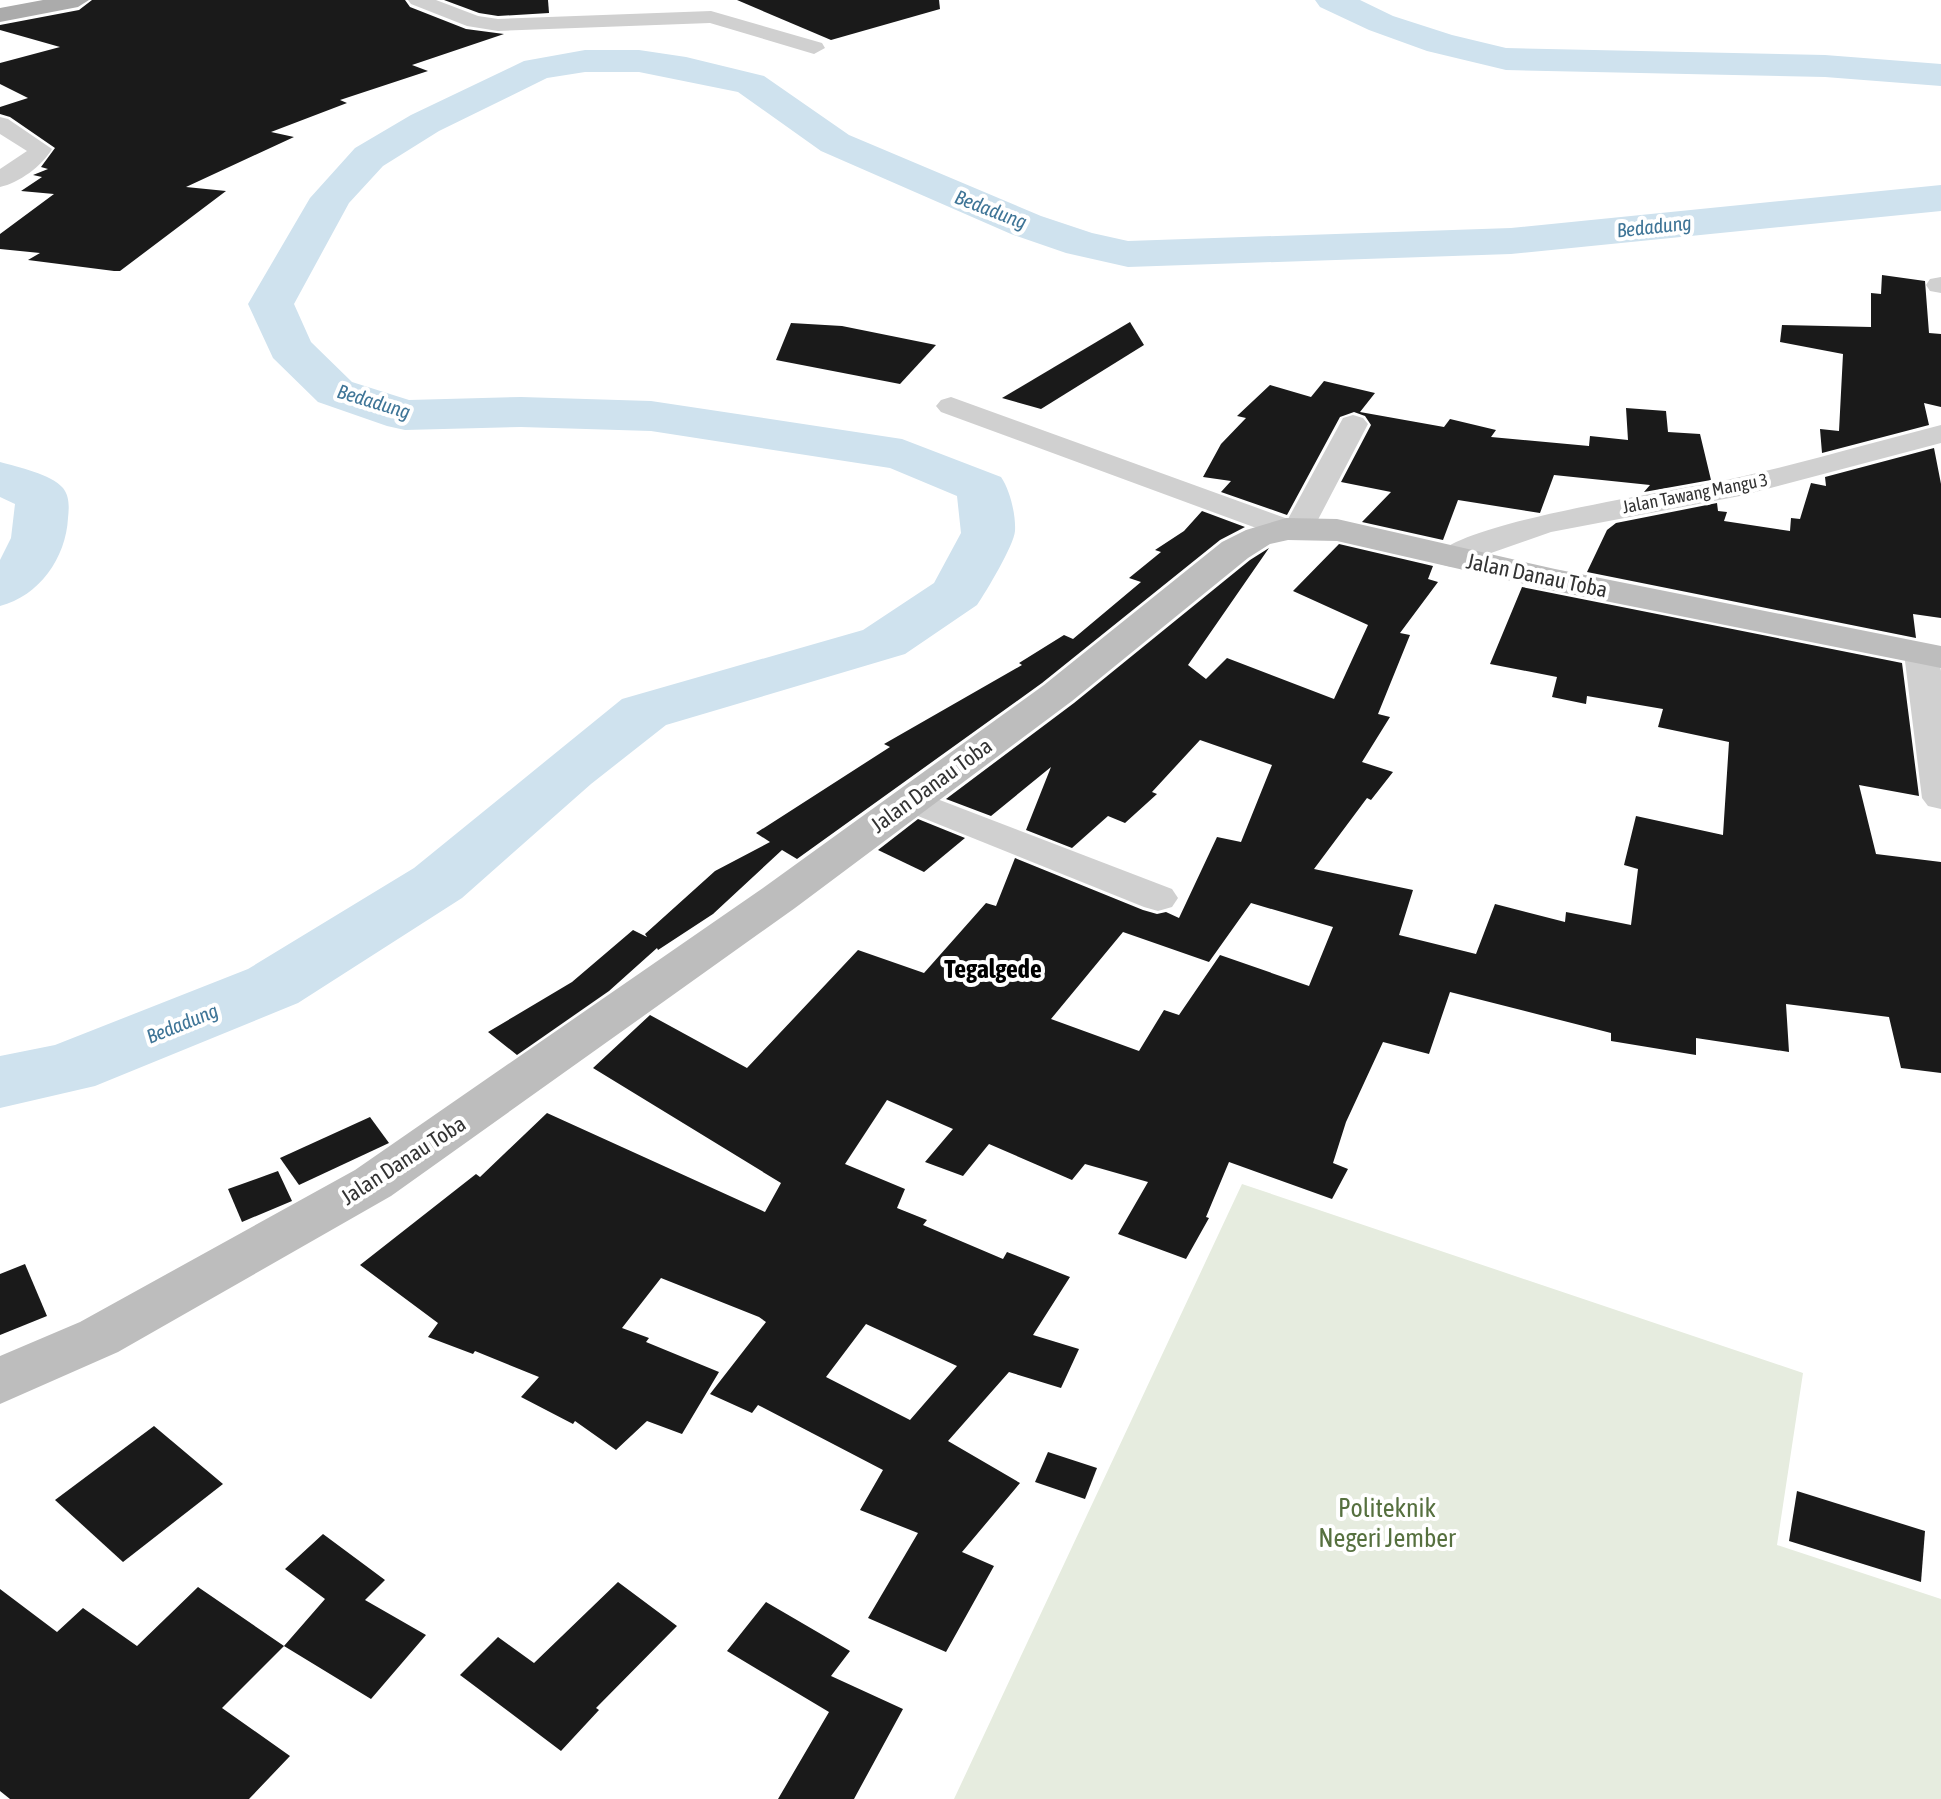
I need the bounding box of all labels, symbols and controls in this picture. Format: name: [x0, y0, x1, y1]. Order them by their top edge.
water label: Bedadung: [952, 185, 1030, 233]
water label: Bedadung: [1615, 211, 1693, 241]
water label: Bedadung: [335, 379, 413, 423]
street label: Jalan Tawang Mangu 3: [1620, 469, 1770, 517]
street label: Jalan Danau Toba: [1464, 547, 1610, 603]
street label: Jalan Danau Toba: [865, 732, 997, 838]
district label: Tegalgede: [944, 954, 1042, 984]
water label: Bedadung: [143, 998, 221, 1048]
street label: Jalan Danau Toba: [336, 1110, 470, 1210]
park label: Politeknik Negeri Jember: [1318, 1493, 1456, 1553]

